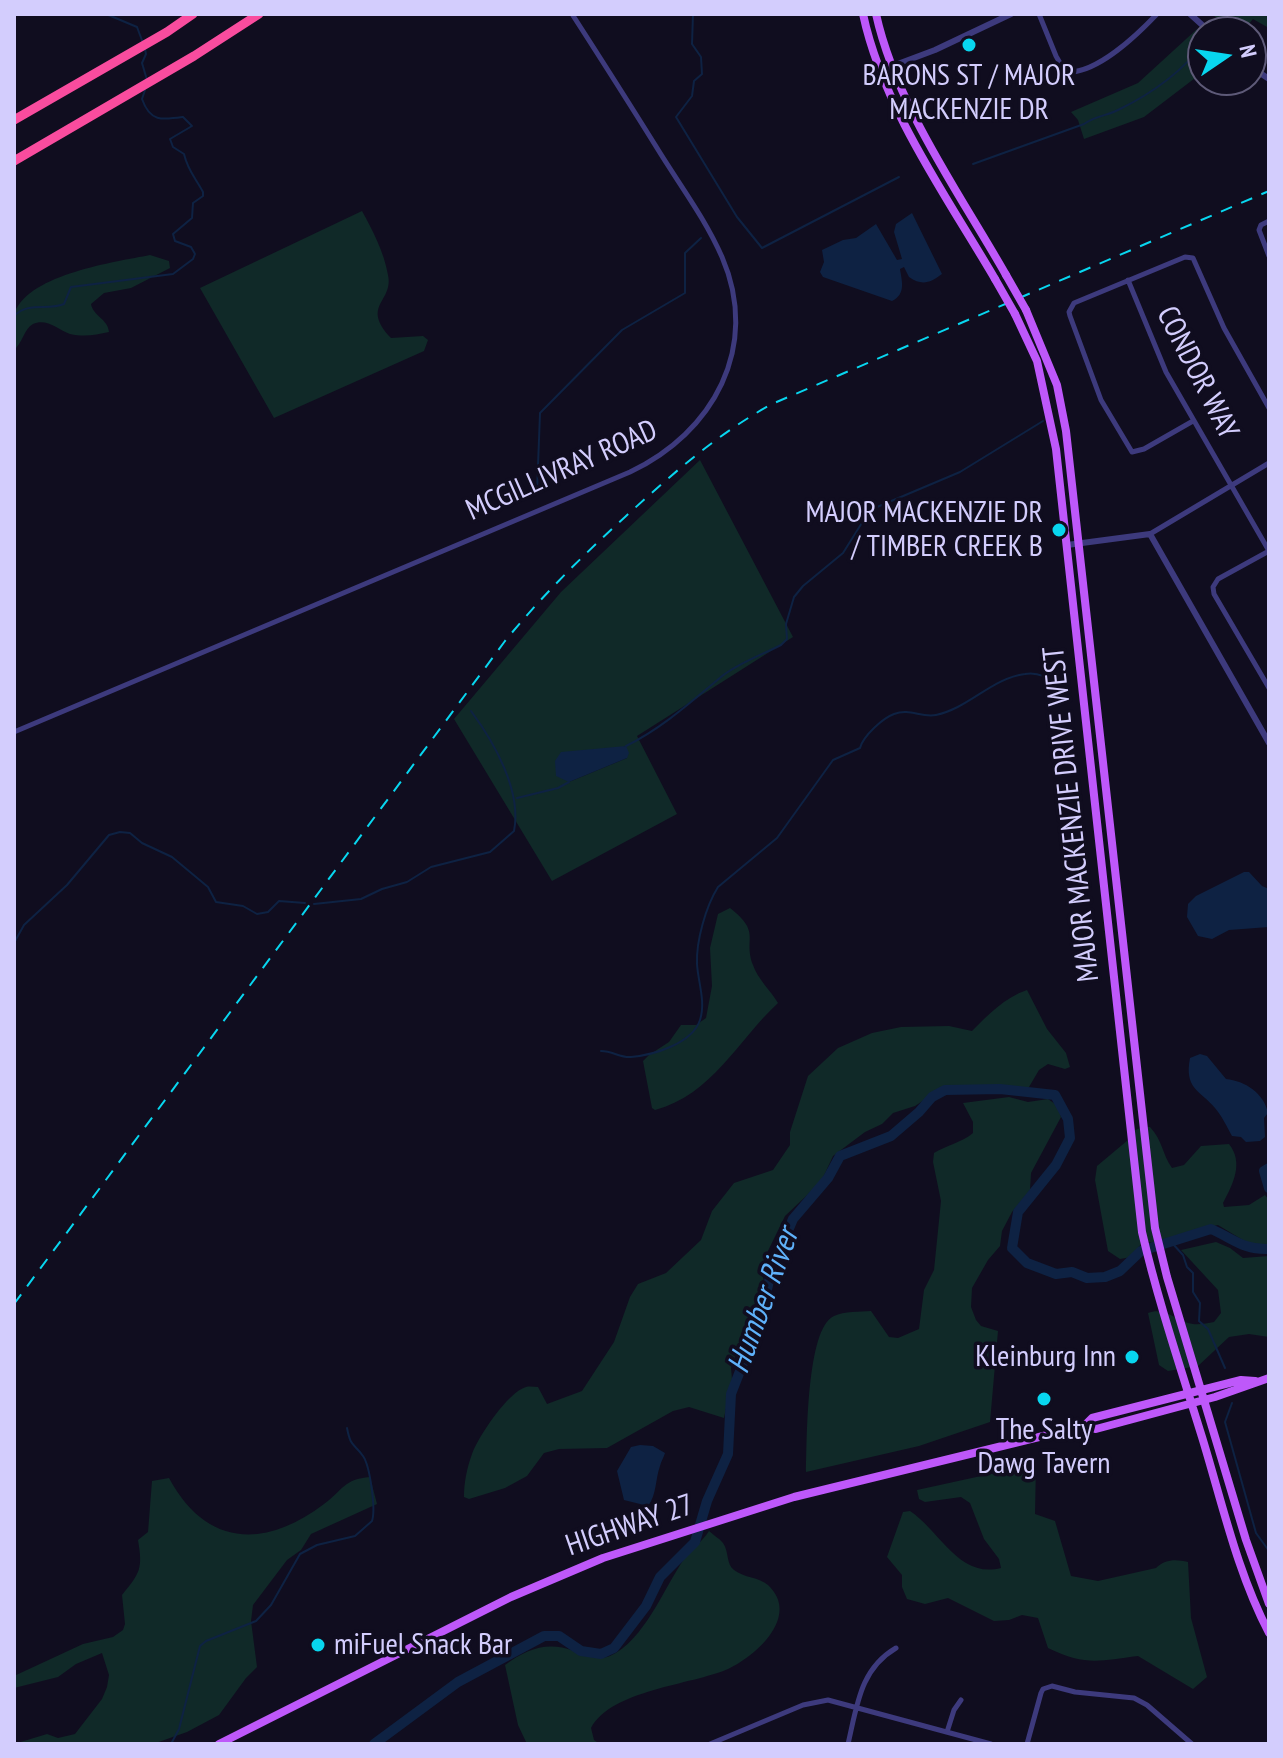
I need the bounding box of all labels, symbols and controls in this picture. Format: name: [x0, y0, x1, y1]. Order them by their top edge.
north arrow: [1187, 16, 1267, 96]
marker: BARONS ST / MAJOR MACKENZIE DR: [960, 36, 978, 54]
text: N: [1233, 42, 1263, 60]
place label: BARONS ST / MAJOR MACKENZIE DR: [863, 58, 1075, 128]
street label: CONDOR WAY: [1148, 301, 1246, 445]
street label: MCGILLIVRAY ROAD: [461, 413, 663, 529]
place label: MAJOR MACKENZIE DR / TIMBER CREEK B: [805, 495, 1043, 566]
marker: MAJOR MACKENZIE DR / TIMBER CREEK B: [1050, 521, 1068, 539]
street label: MAJOR MACKENZIE DRIVE WEST: [1036, 645, 1108, 983]
water label: Humber River: [720, 1223, 808, 1379]
place label: Kleinburg Inn: [975, 1339, 1116, 1375]
marker: Kleinburg Inn: [1123, 1348, 1141, 1366]
marker: The Salty Dawg Tavern: [1035, 1390, 1053, 1408]
place label: The Salty Dawg Tavern: [978, 1412, 1110, 1482]
street label: HIGHWAY 27: [561, 1487, 699, 1565]
place label: miFuel Snack Bar: [334, 1627, 512, 1663]
marker: miFuel Snack Bar: [309, 1636, 327, 1654]

